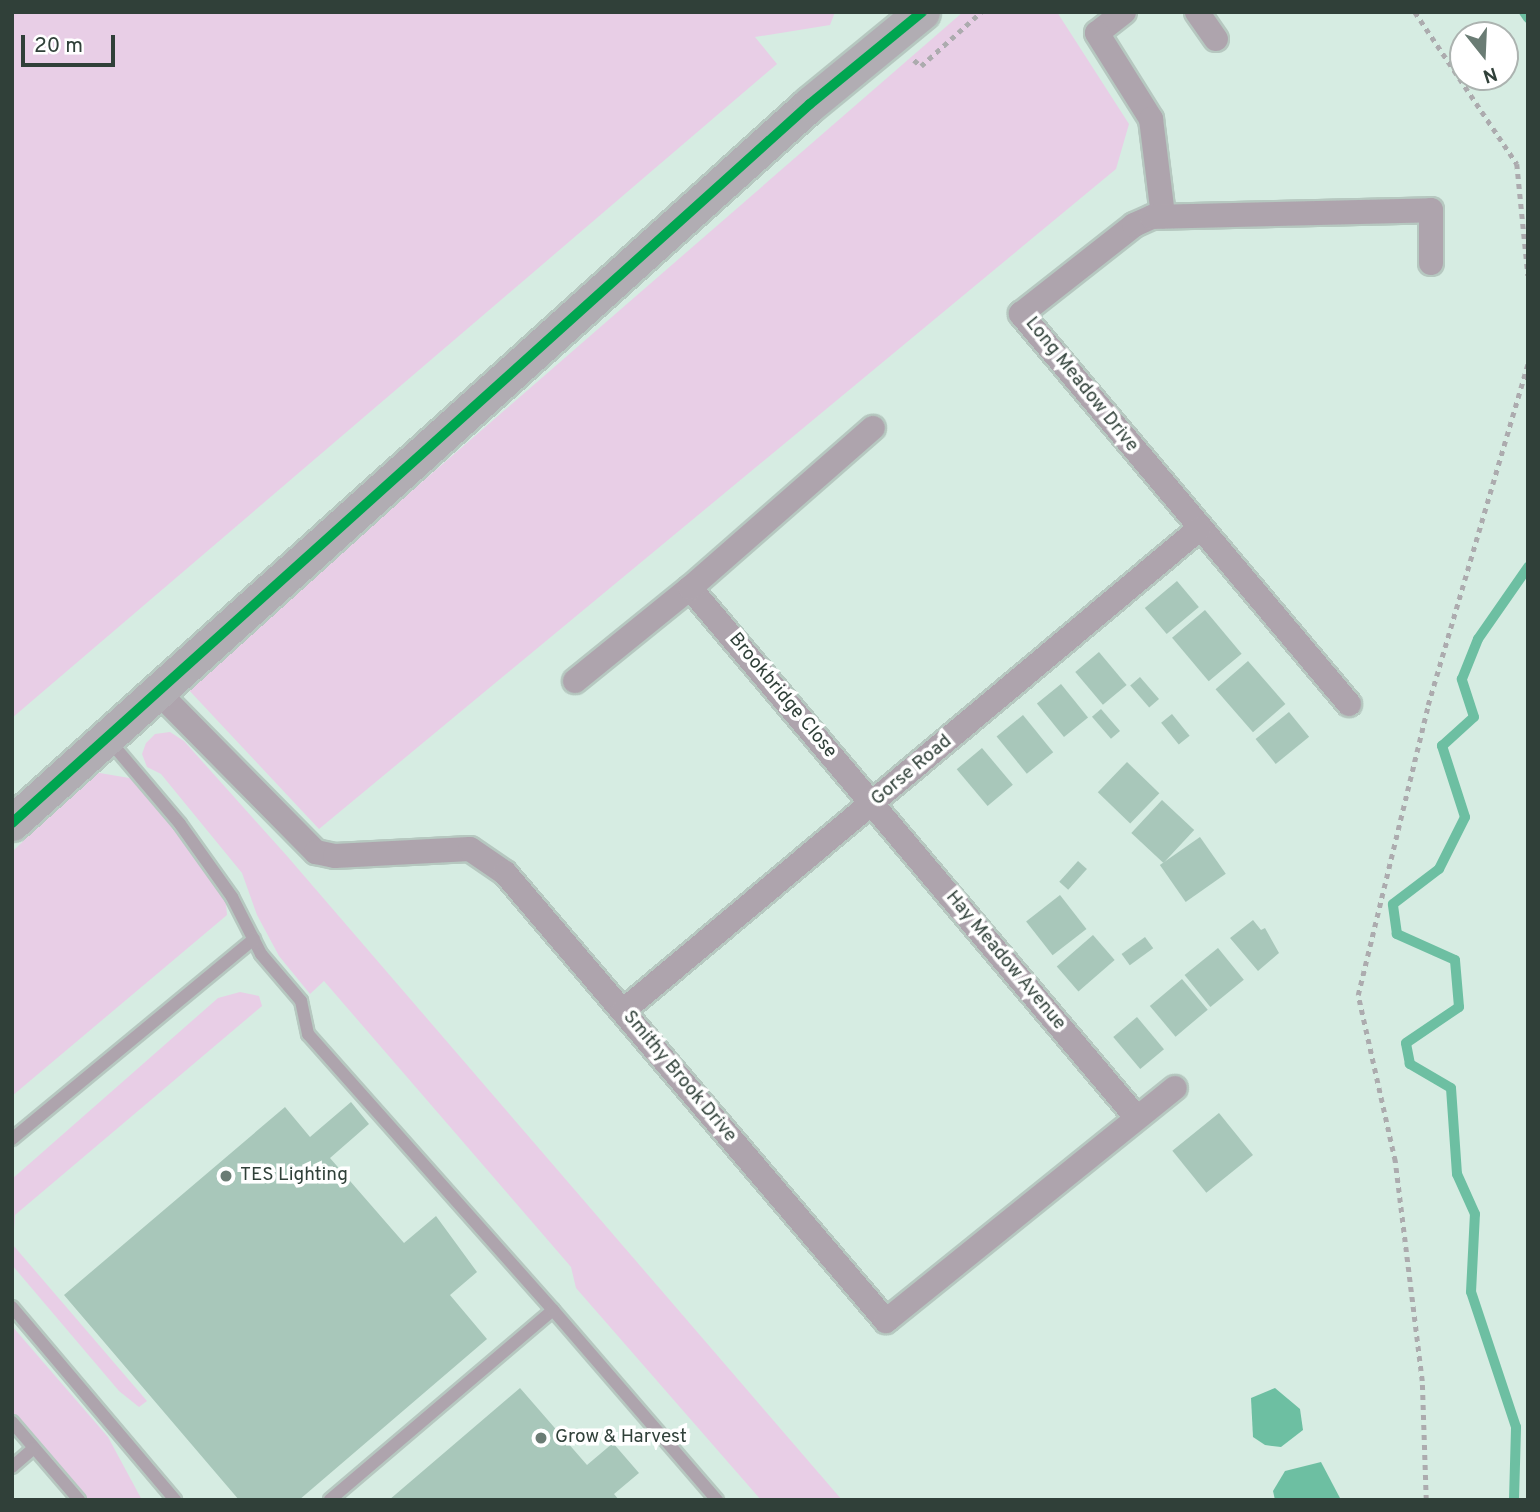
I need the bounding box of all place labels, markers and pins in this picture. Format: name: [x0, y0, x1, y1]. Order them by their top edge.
place label: TES Lighting: [240, 1165, 348, 1187]
marker: TES Lighting: [218, 1168, 234, 1184]
place label: Grow & Harvest: [555, 1427, 687, 1449]
marker: Grow & Harvest: [533, 1430, 549, 1446]

